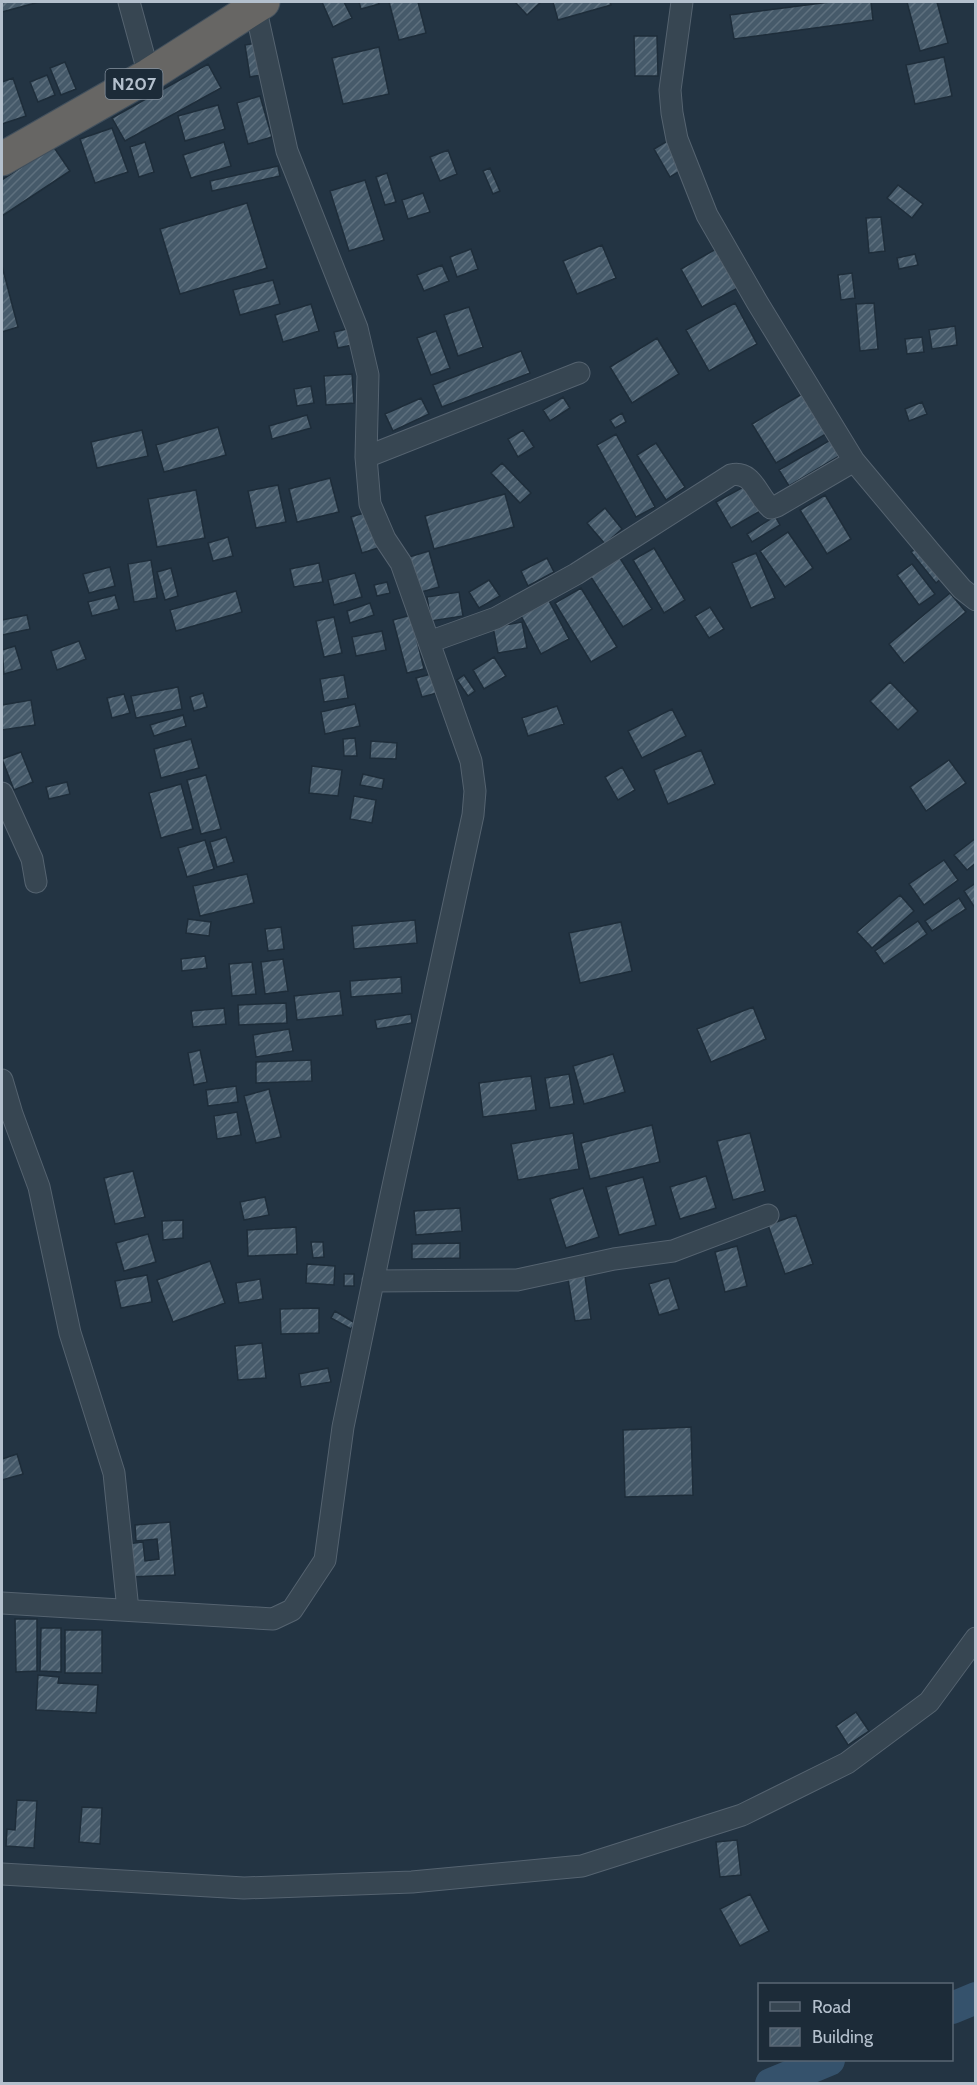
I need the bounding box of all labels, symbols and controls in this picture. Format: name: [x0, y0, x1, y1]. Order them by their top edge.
road number: N207: [106, 69, 162, 99]
legend: [758, 1983, 953, 2061]
text: Road: [812, 1996, 851, 2018]
text: Building: [812, 2026, 874, 2048]

